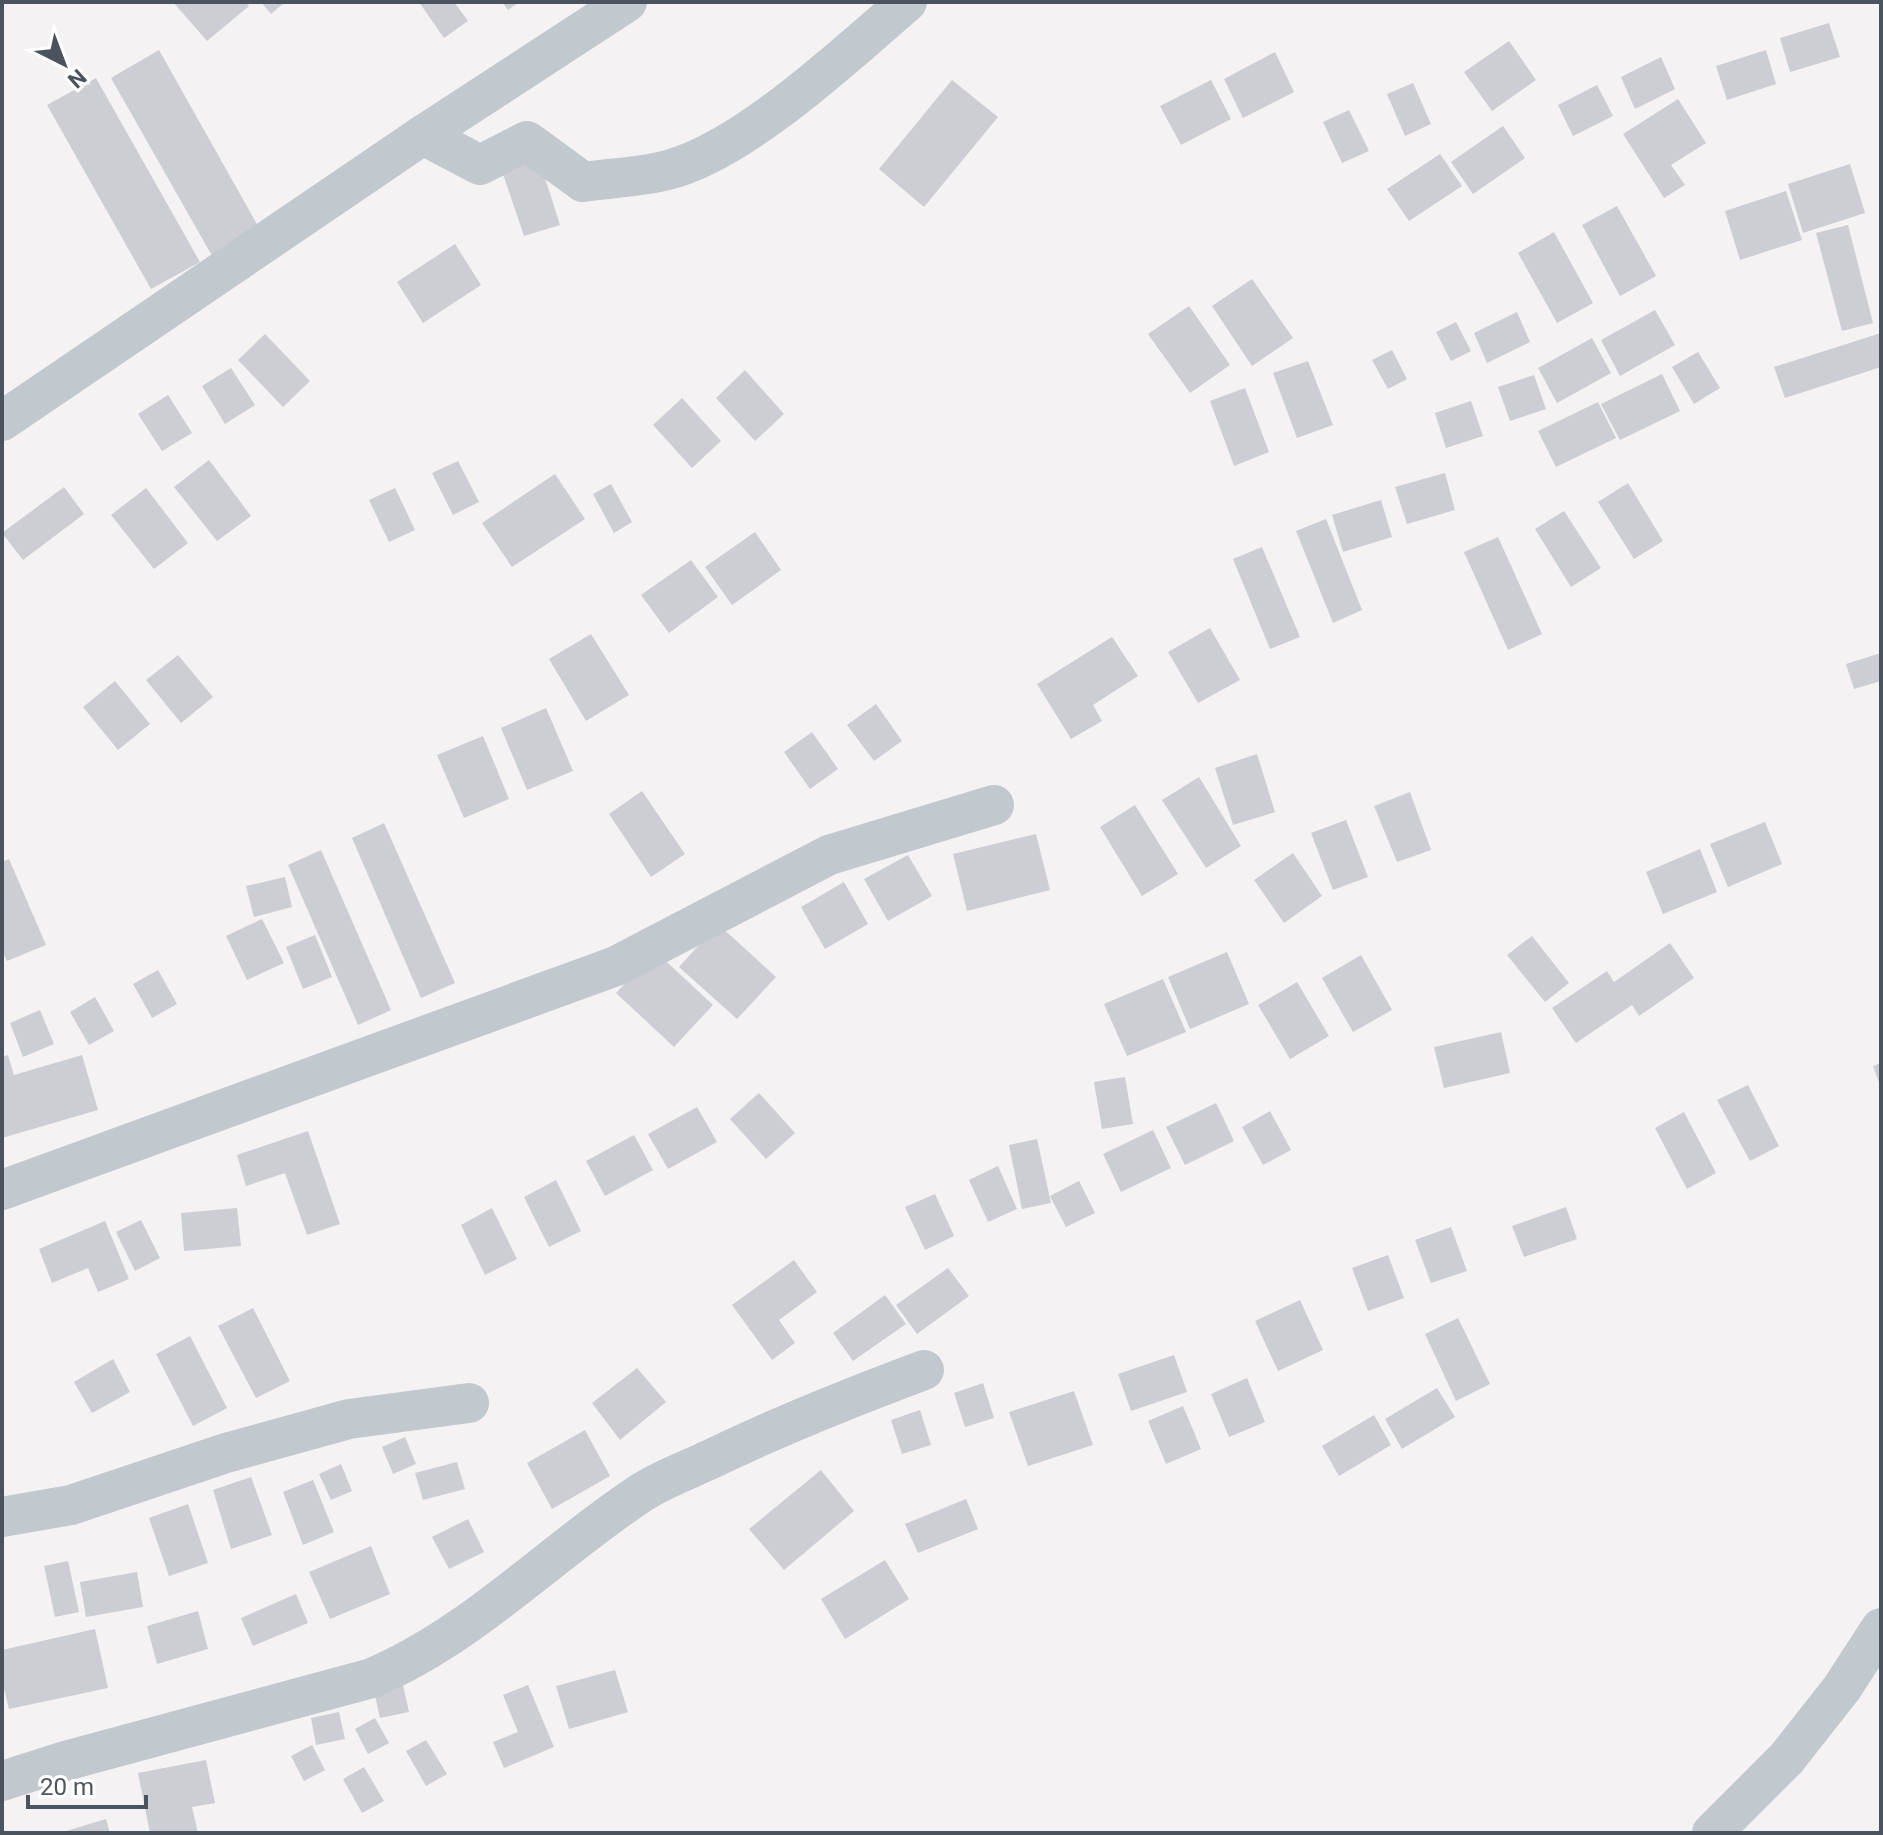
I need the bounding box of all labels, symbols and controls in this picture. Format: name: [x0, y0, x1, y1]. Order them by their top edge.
north arrow: [24, 24, 104, 104]
text: N: [63, 64, 91, 93]
scale bar: [28, 1759, 146, 1809]
text: 20 m: [40, 1773, 94, 1801]

